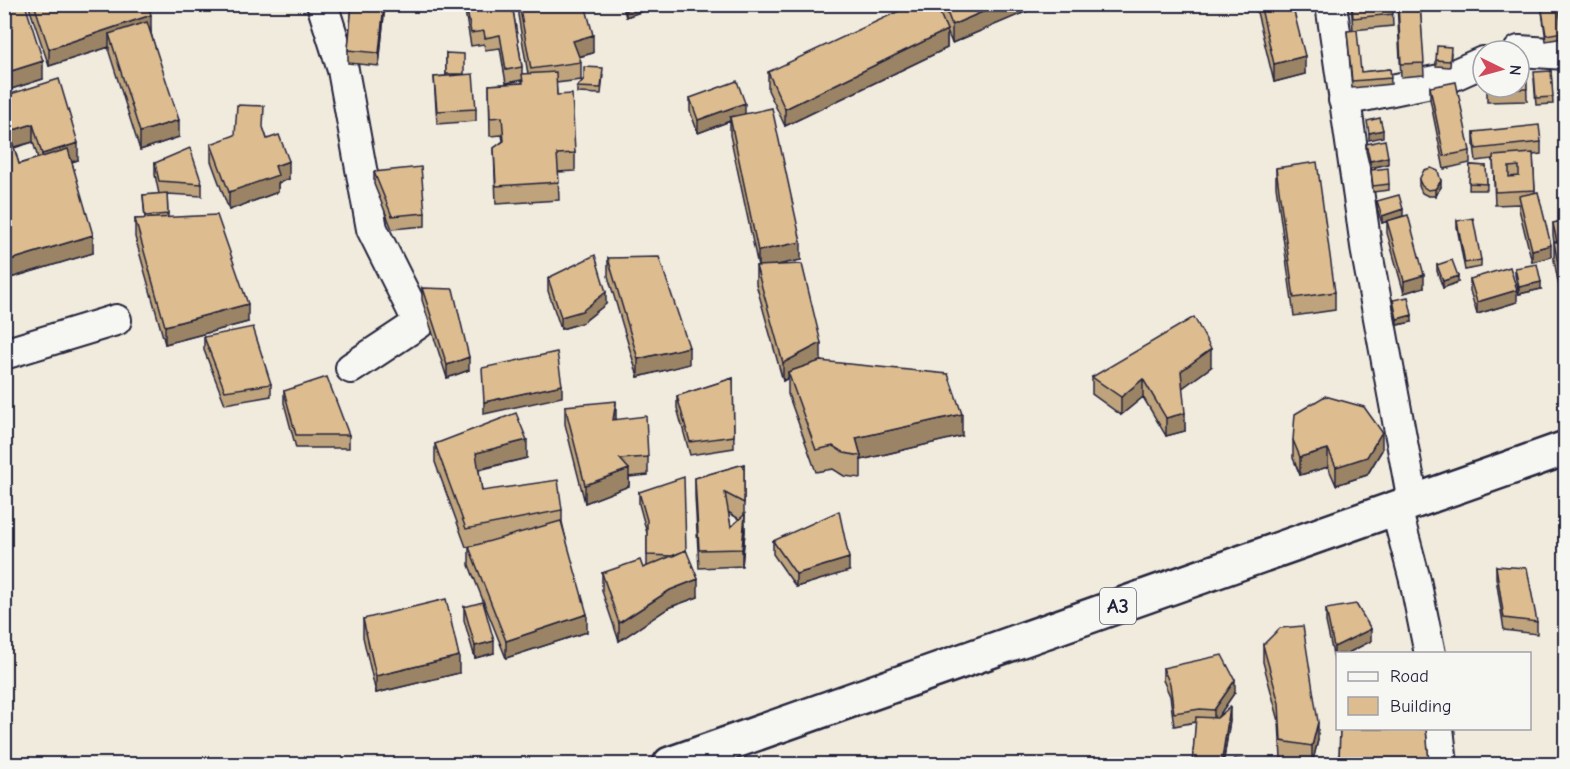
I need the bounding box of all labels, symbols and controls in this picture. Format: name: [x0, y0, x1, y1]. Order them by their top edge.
north arrow: [1471, 39, 1531, 99]
text: N: [1506, 64, 1524, 76]
road number: A3: [1100, 588, 1136, 624]
legend: [1336, 652, 1531, 730]
text: Road: [1390, 666, 1429, 687]
text: Building: [1390, 696, 1452, 717]

